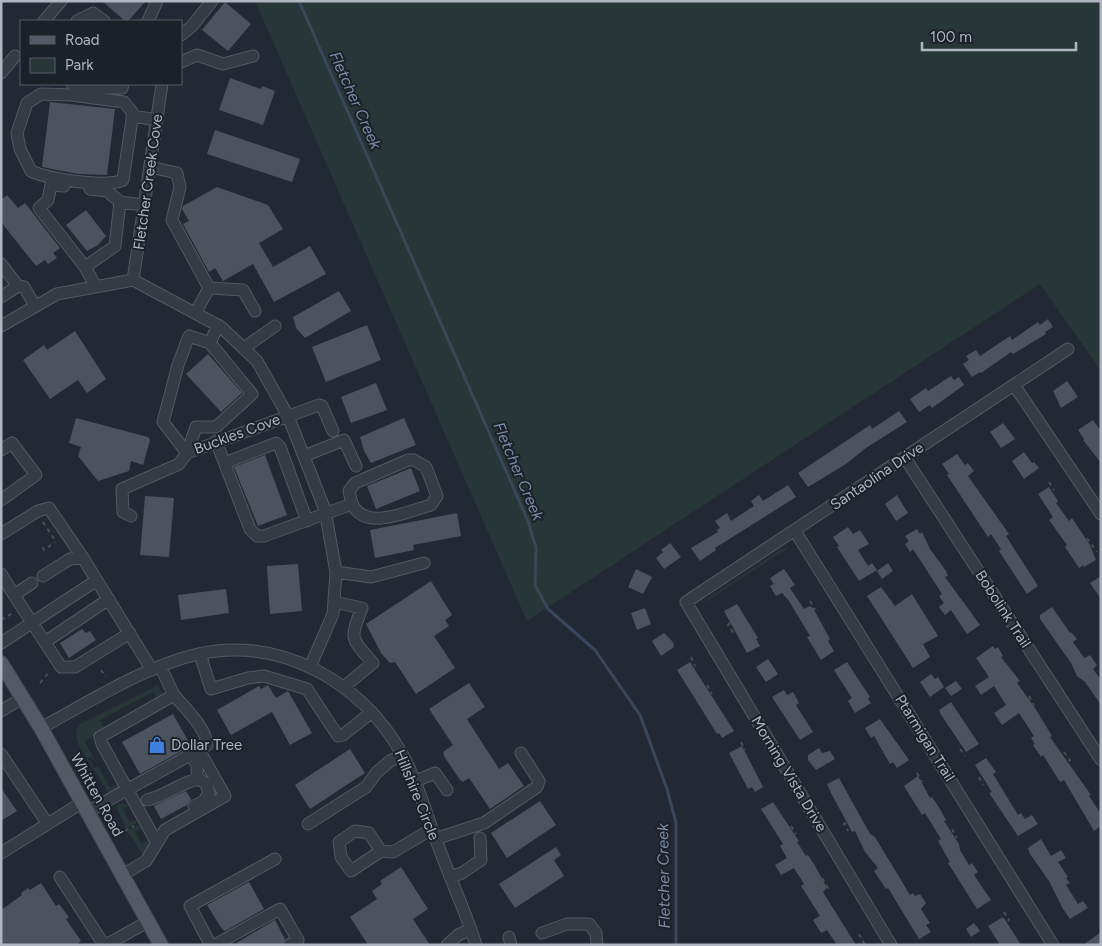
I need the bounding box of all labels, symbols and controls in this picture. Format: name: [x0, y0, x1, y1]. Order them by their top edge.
legend: [20, 20, 182, 85]
scale bar: [922, 20, 1076, 52]
text: 100 m: [930, 28, 972, 46]
text: Road: [65, 31, 100, 49]
water label: Fletcher Creek: [325, 48, 386, 153]
text: Park: [65, 56, 94, 74]
street label: Fletcher Creek Cove: [130, 113, 166, 251]
street label: Buckles Cove: [192, 410, 282, 458]
water label: Fletcher Creek: [489, 419, 548, 524]
street label: Santaolina Drive: [827, 438, 927, 514]
street label: Bobolink Trail: [971, 567, 1035, 651]
street label: Ptarmigan Trail: [891, 691, 959, 785]
street label: Morning Vista Drive: [747, 713, 831, 835]
shop icon: Dollar Tree: [147, 735, 167, 755]
place label: Dollar Tree: [171, 736, 242, 754]
street label: Hillshire Circle: [391, 747, 443, 843]
street label: Whitten Road: [67, 750, 127, 840]
water label: Fletcher Creek: [653, 822, 674, 929]

